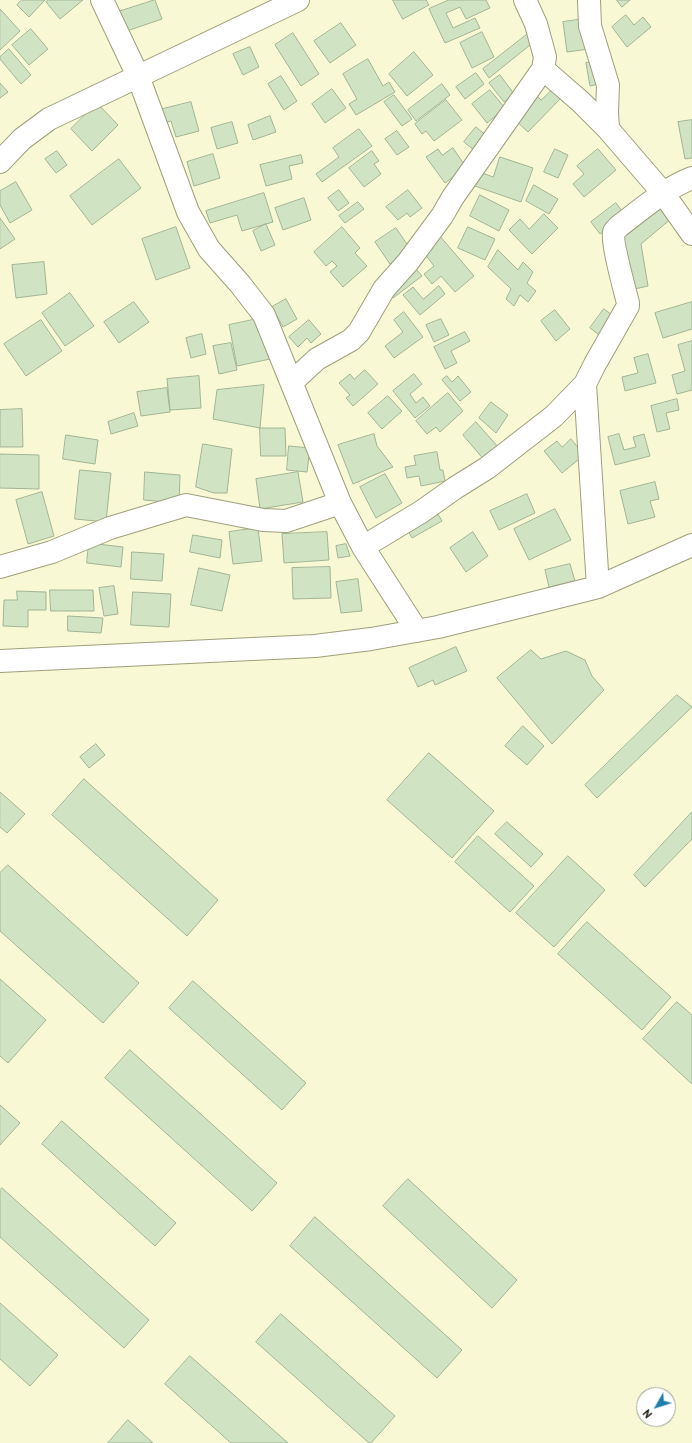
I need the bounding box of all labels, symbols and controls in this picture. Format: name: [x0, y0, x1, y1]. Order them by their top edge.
north arrow: [636, 1387, 676, 1427]
text: N: [640, 1407, 655, 1421]

